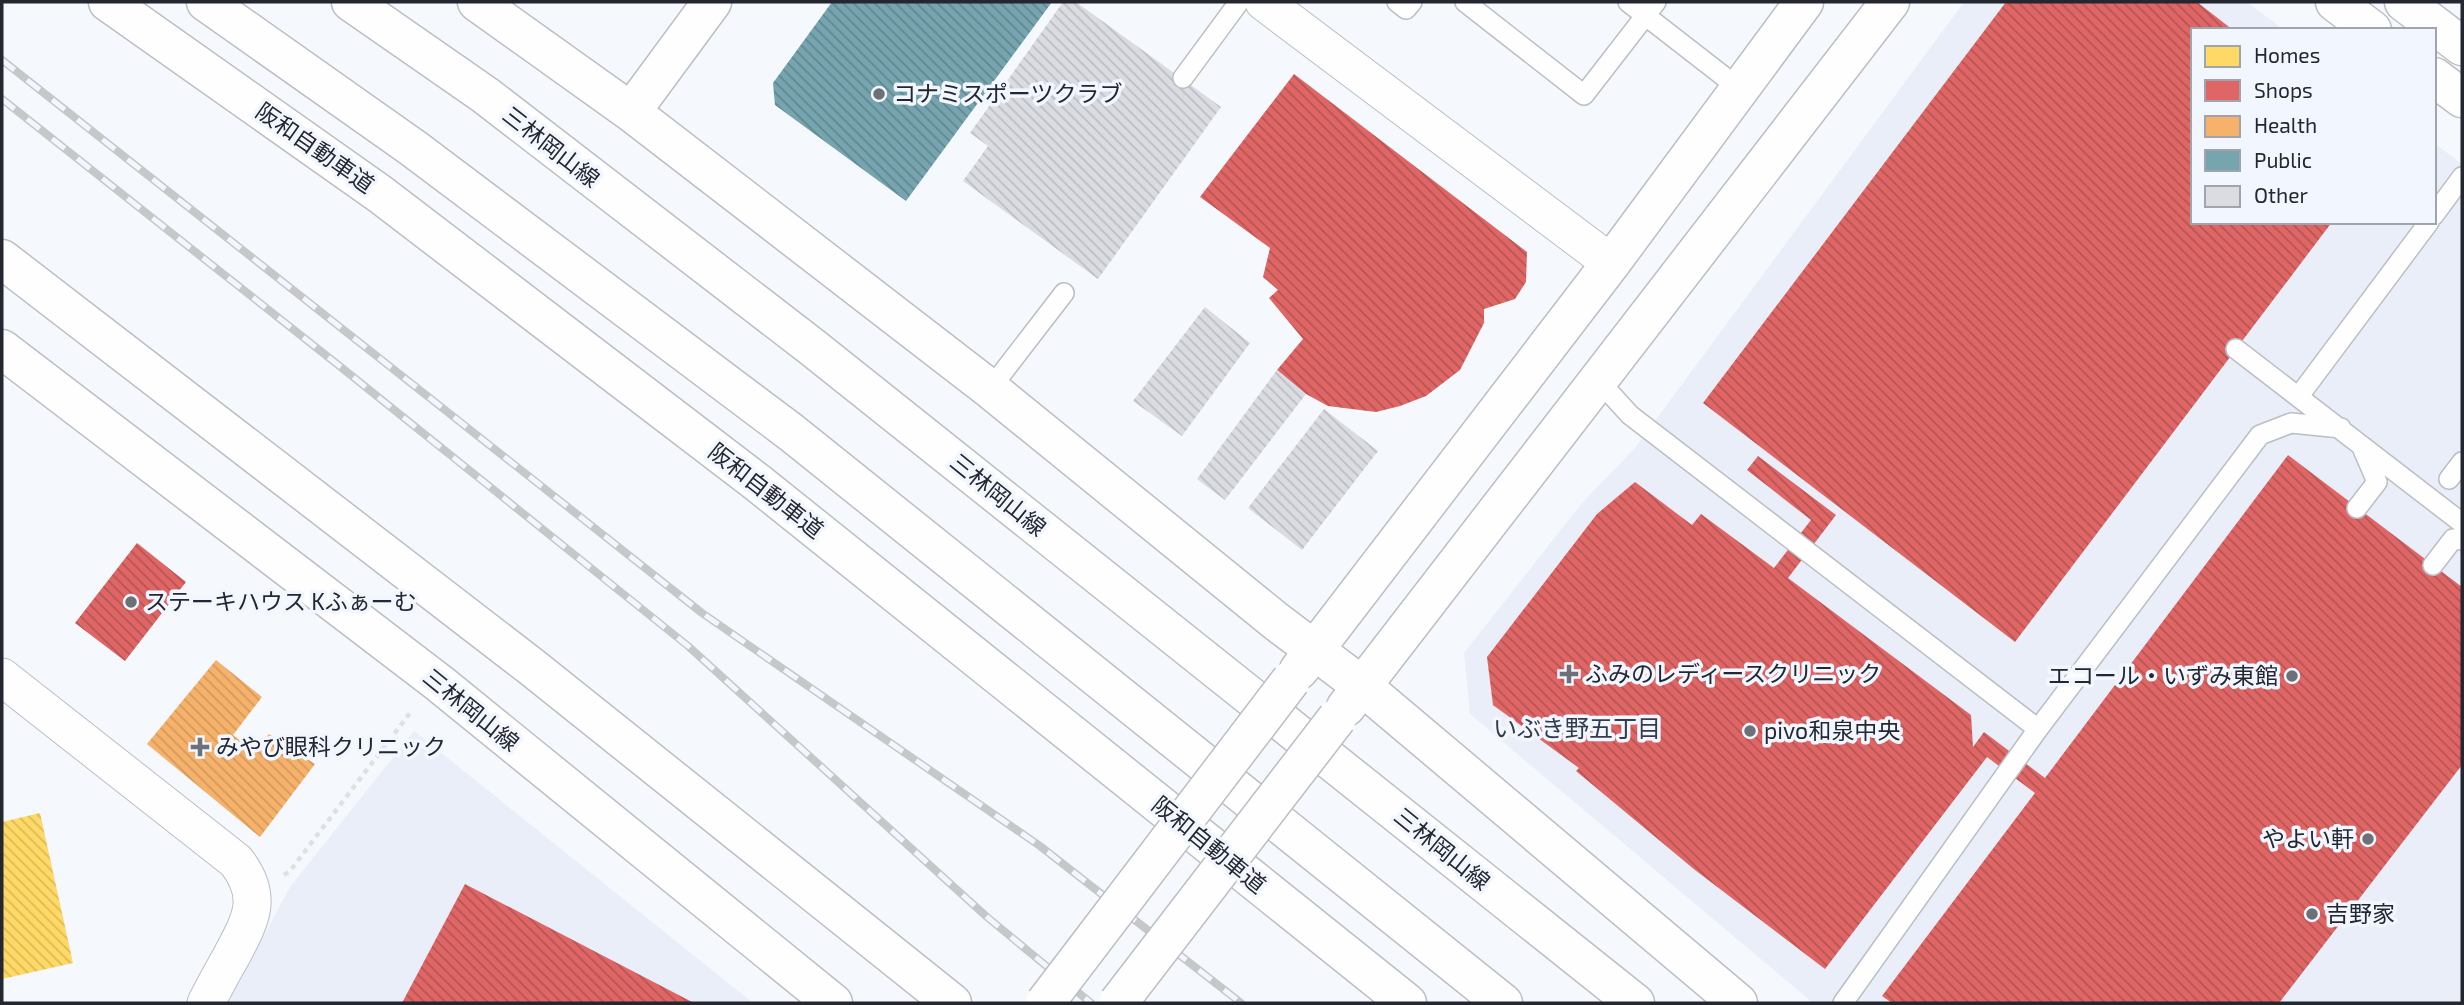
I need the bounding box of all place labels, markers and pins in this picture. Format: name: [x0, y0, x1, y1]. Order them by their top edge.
place label: コナミスポーツクラブ: [893, 79, 1123, 107]
marker: コナミスポーツクラブ: [871, 86, 887, 102]
place label: ステーキハウス Kふぁーむ: [145, 587, 417, 615]
marker: ステーキハウス Kふぁーむ: [123, 594, 139, 610]
place label: ふみのレディースクリニック: [1585, 659, 1881, 687]
place label: エコール・いずみ東館: [2048, 661, 2278, 689]
marker: ふみのレディースクリニック: [1559, 664, 1579, 684]
marker: エコール・いずみ東館: [2284, 668, 2300, 684]
place label: pivo和泉中央: [1764, 716, 1900, 744]
marker: pivo和泉中央: [1742, 723, 1758, 739]
place label: みやび眼科クリニック: [216, 732, 446, 760]
marker: みやび眼科クリニック: [190, 737, 210, 757]
place label: やよい軒: [2262, 824, 2354, 852]
marker: やよい軒: [2360, 831, 2376, 847]
place label: 吉野家: [2326, 899, 2395, 927]
marker: 吉野家: [2304, 906, 2320, 922]

